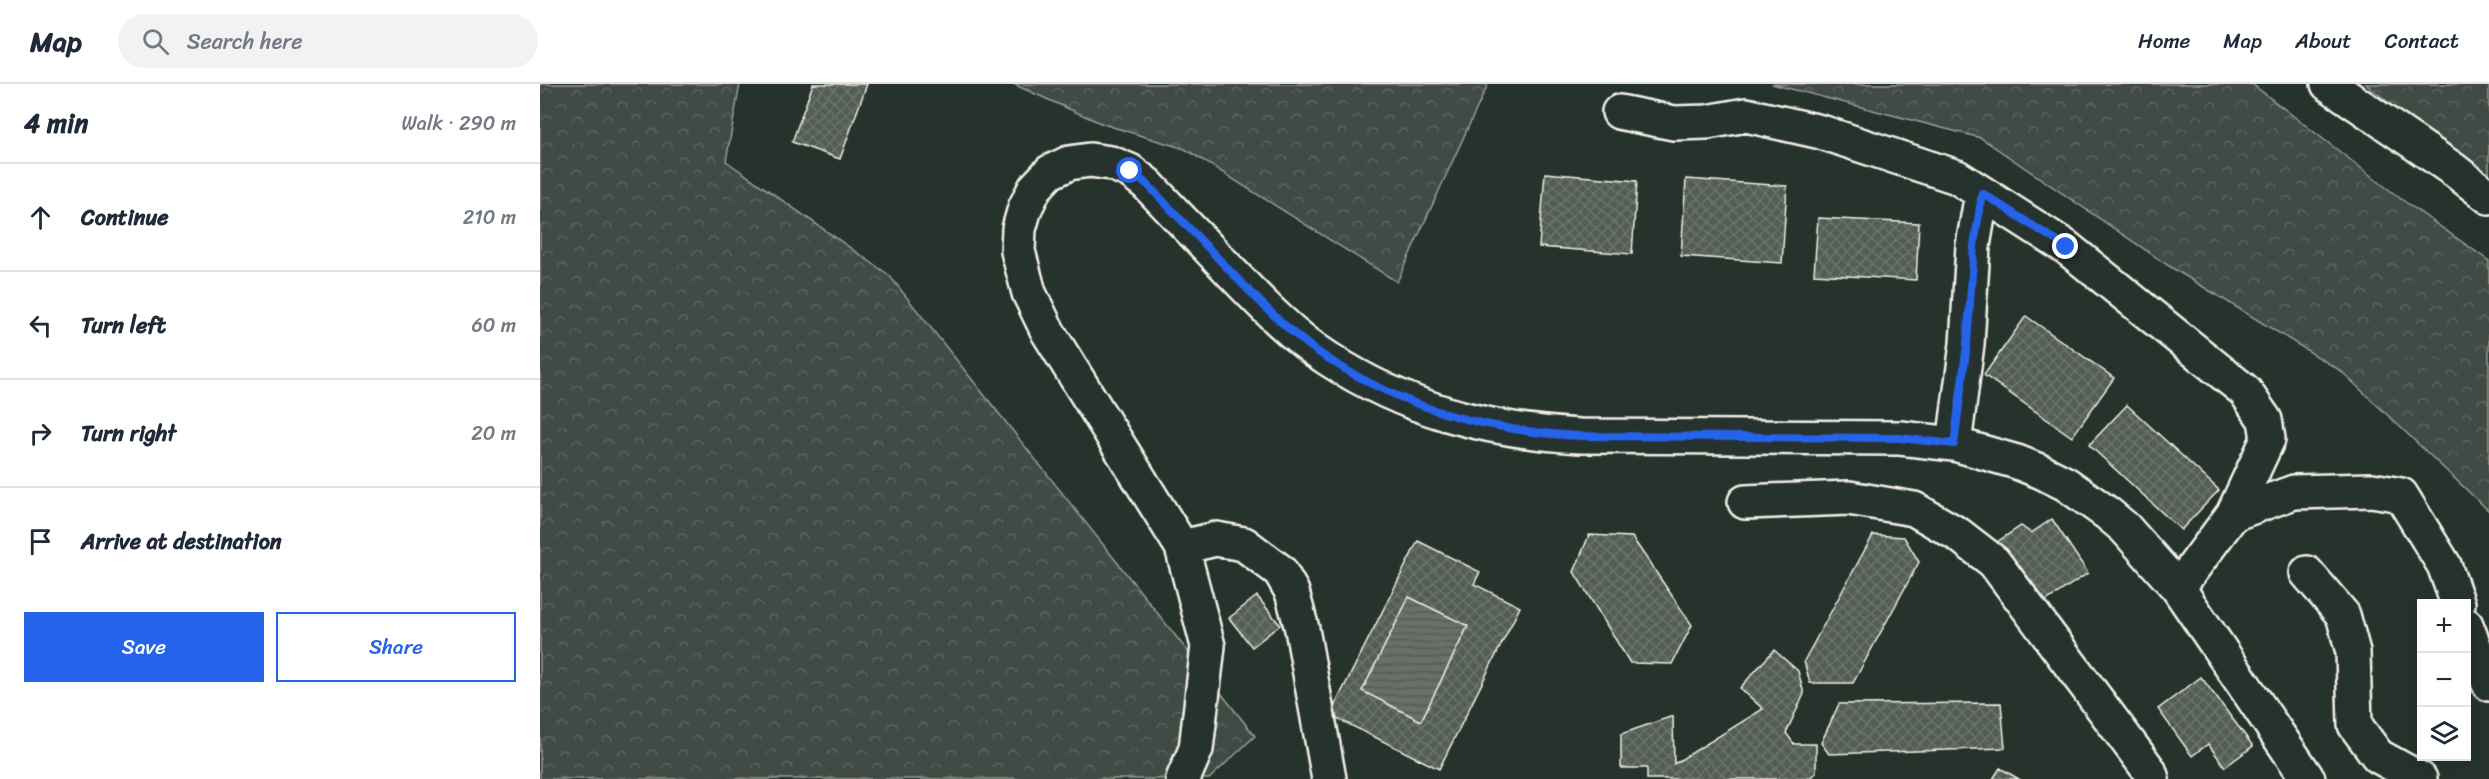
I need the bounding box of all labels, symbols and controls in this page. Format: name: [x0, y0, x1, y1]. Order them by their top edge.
search box: [118, 14, 538, 68]
text: Map: [30, 17, 82, 66]
text: Search here: [187, 22, 303, 61]
text: Home: [2138, 22, 2190, 60]
text: Map: [2223, 22, 2262, 60]
text: About: [2295, 22, 2352, 60]
text: Contact: [2385, 22, 2459, 60]
icon: search: [139, 25, 172, 58]
text: 4 min: [24, 100, 88, 146]
text: Walk · 290 m: [401, 106, 516, 141]
route start: [1116, 157, 1142, 183]
text: Continue: [81, 198, 169, 237]
text: 210 m: [463, 200, 516, 235]
icon: ahead: [24, 201, 57, 234]
route end: [2052, 233, 2078, 259]
text: Turn left: [81, 306, 166, 345]
text: 60 m: [471, 308, 516, 343]
icon: left: [24, 309, 57, 342]
text: Turn right: [81, 414, 176, 453]
text: 20 m: [471, 416, 516, 451]
icon: right: [24, 417, 57, 450]
text: Arrive at destination: [81, 522, 282, 561]
icon: arrive: [24, 525, 57, 558]
map controls: [2417, 599, 2471, 761]
button: +: [2417, 599, 2471, 653]
button: Save: [24, 612, 264, 682]
button: Share: [276, 612, 516, 682]
button: −: [2417, 653, 2471, 707]
button: layers: [2417, 707, 2471, 761]

